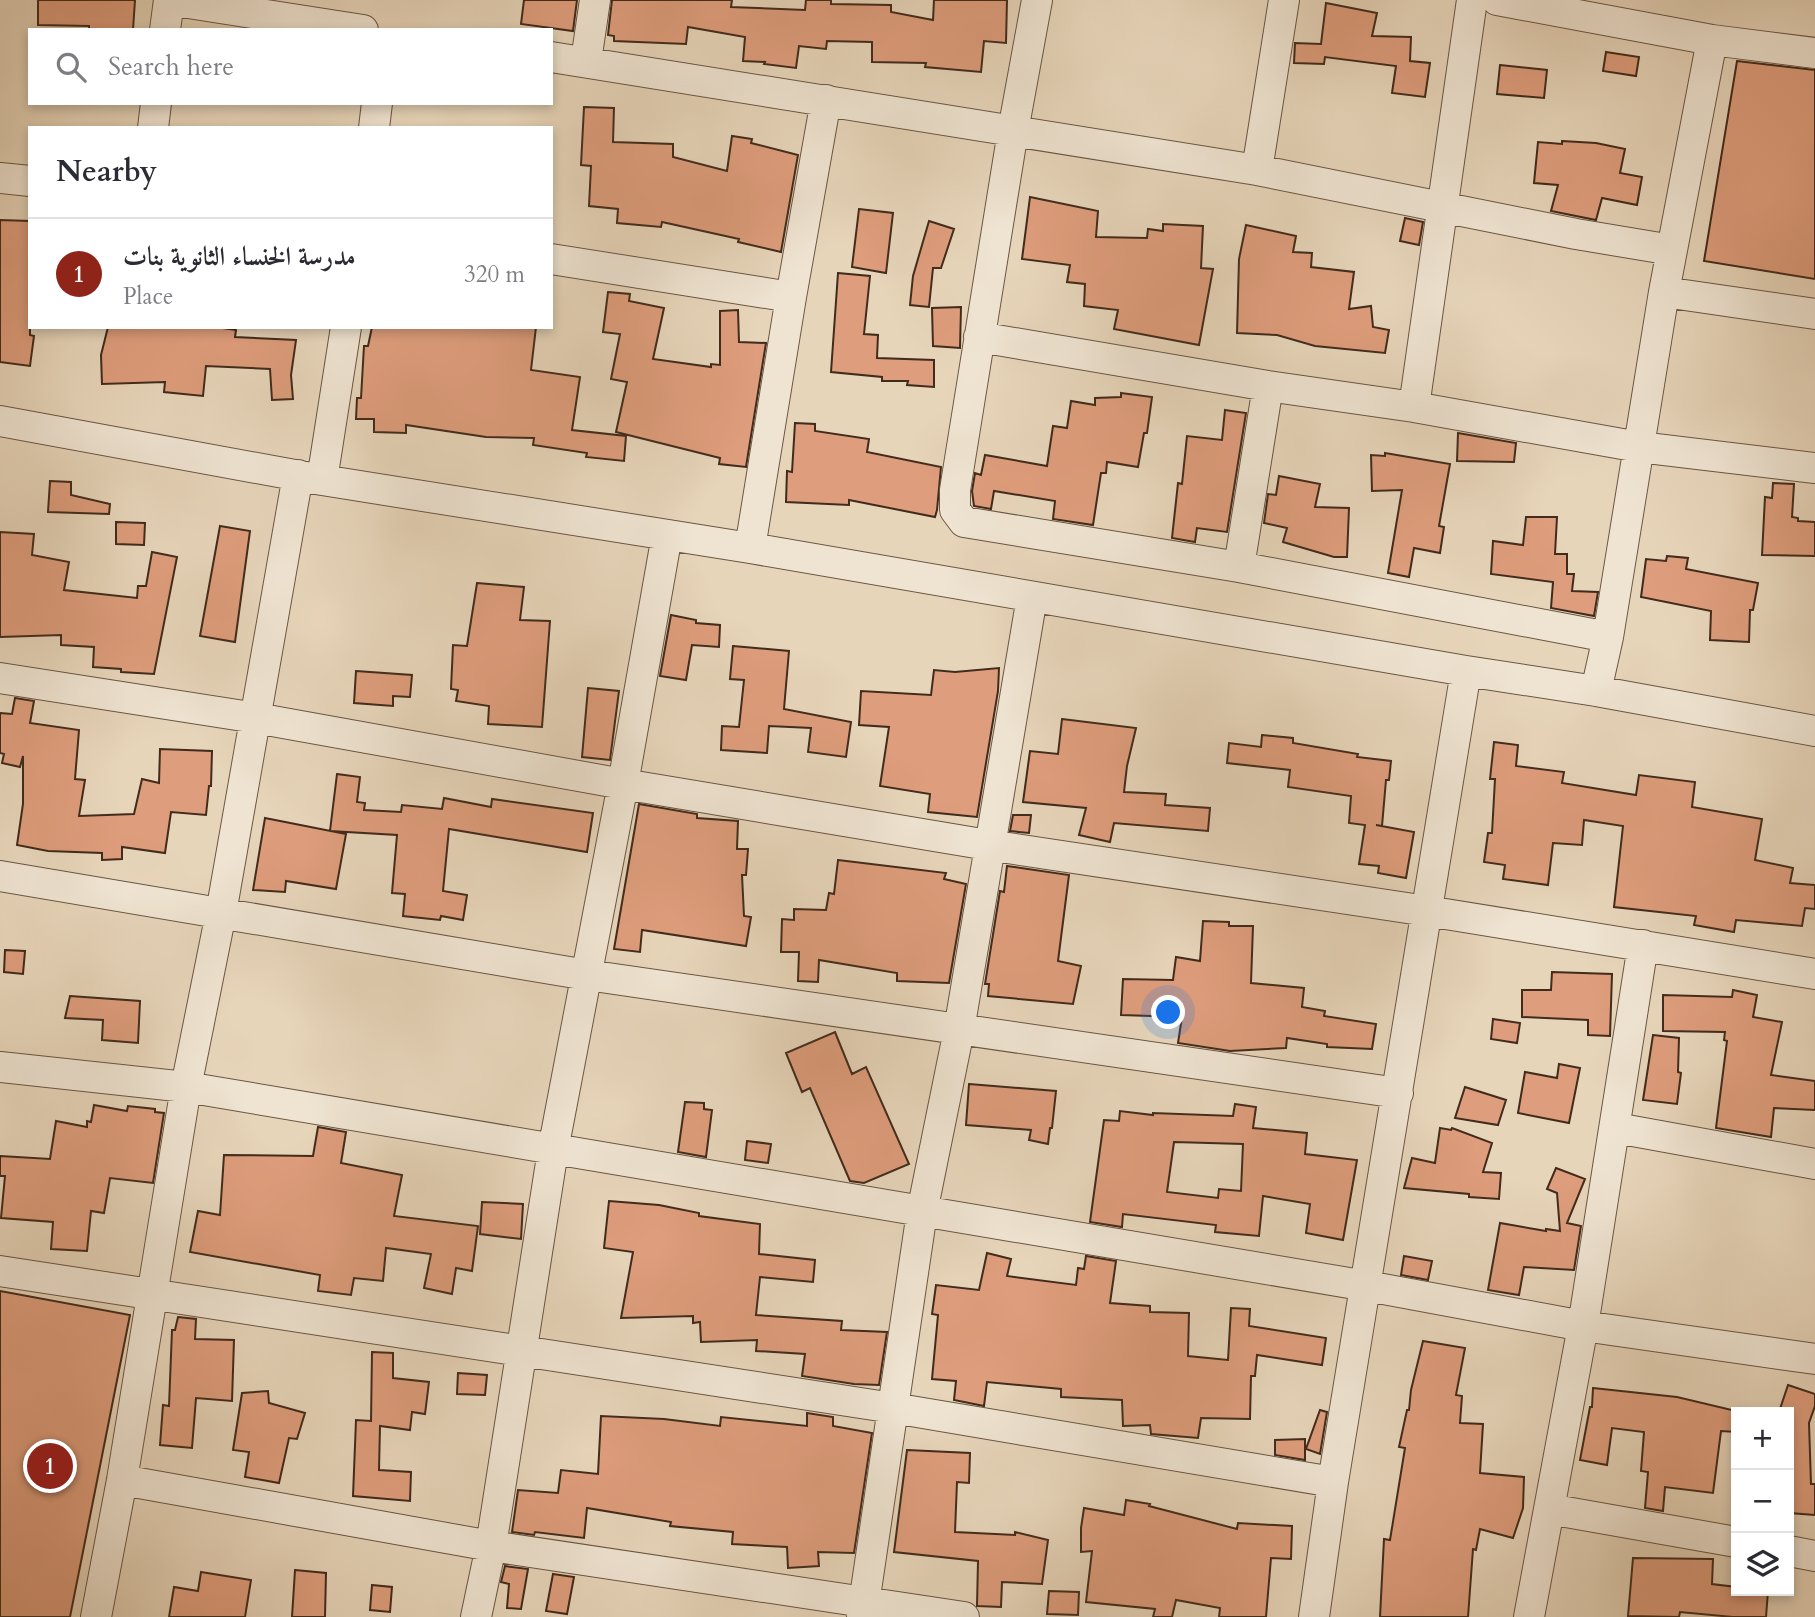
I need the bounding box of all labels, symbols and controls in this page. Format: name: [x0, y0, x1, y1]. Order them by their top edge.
search box: [28, 28, 553, 105]
icon: search: [52, 48, 90, 86]
text: Search here: [108, 49, 234, 84]
text: Nearby: [56, 151, 157, 192]
text: مدرسة الخنساء الثانوية بنات: [123, 239, 356, 274]
text: 1: [73, 259, 85, 290]
text: 320 m: [464, 259, 525, 290]
text: Place: [123, 281, 173, 312]
your location: [1151, 995, 1185, 1029]
map controls: [1731, 1407, 1794, 1596]
button: +: [1731, 1407, 1794, 1470]
pin: 1: [27, 1440, 73, 1492]
button: −: [1731, 1470, 1794, 1533]
button: layers: [1731, 1533, 1794, 1596]

